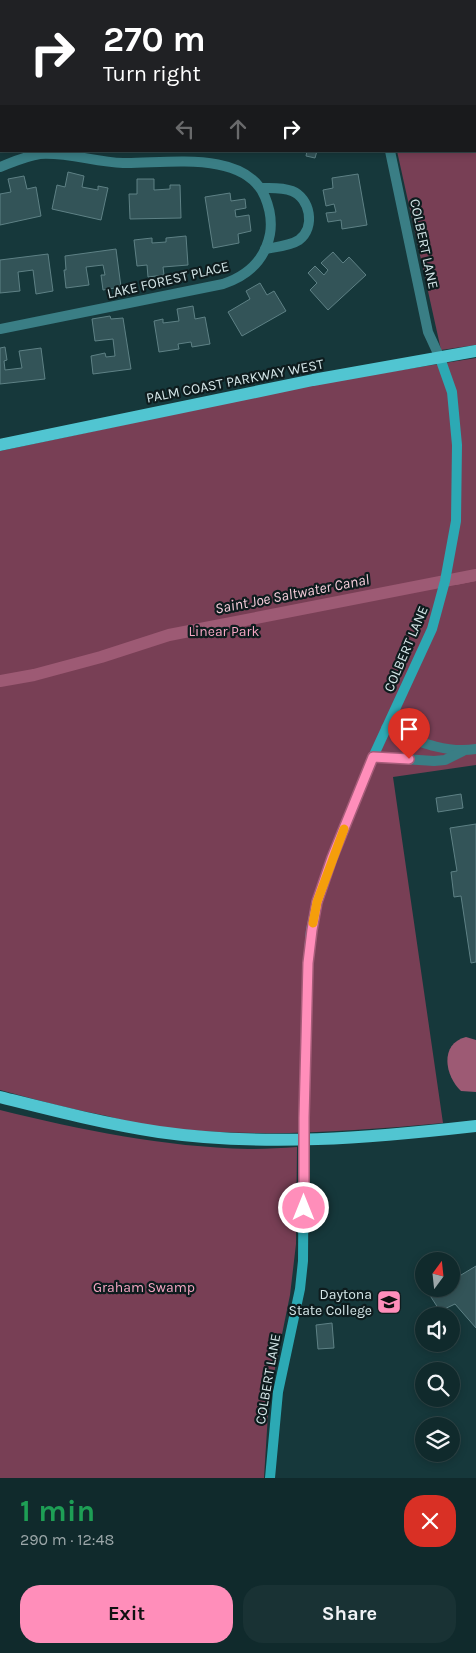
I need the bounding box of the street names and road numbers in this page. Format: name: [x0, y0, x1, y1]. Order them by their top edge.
street label: COLBERT LANE: [406, 197, 442, 291]
street label: LAKE FOREST PLACE: [105, 258, 231, 302]
street label: PALM COAST PARKWAY WEST: [145, 355, 325, 407]
street label: COLBERT LANE: [380, 603, 432, 695]
street label: COLBERT LANE: [252, 1332, 284, 1426]

